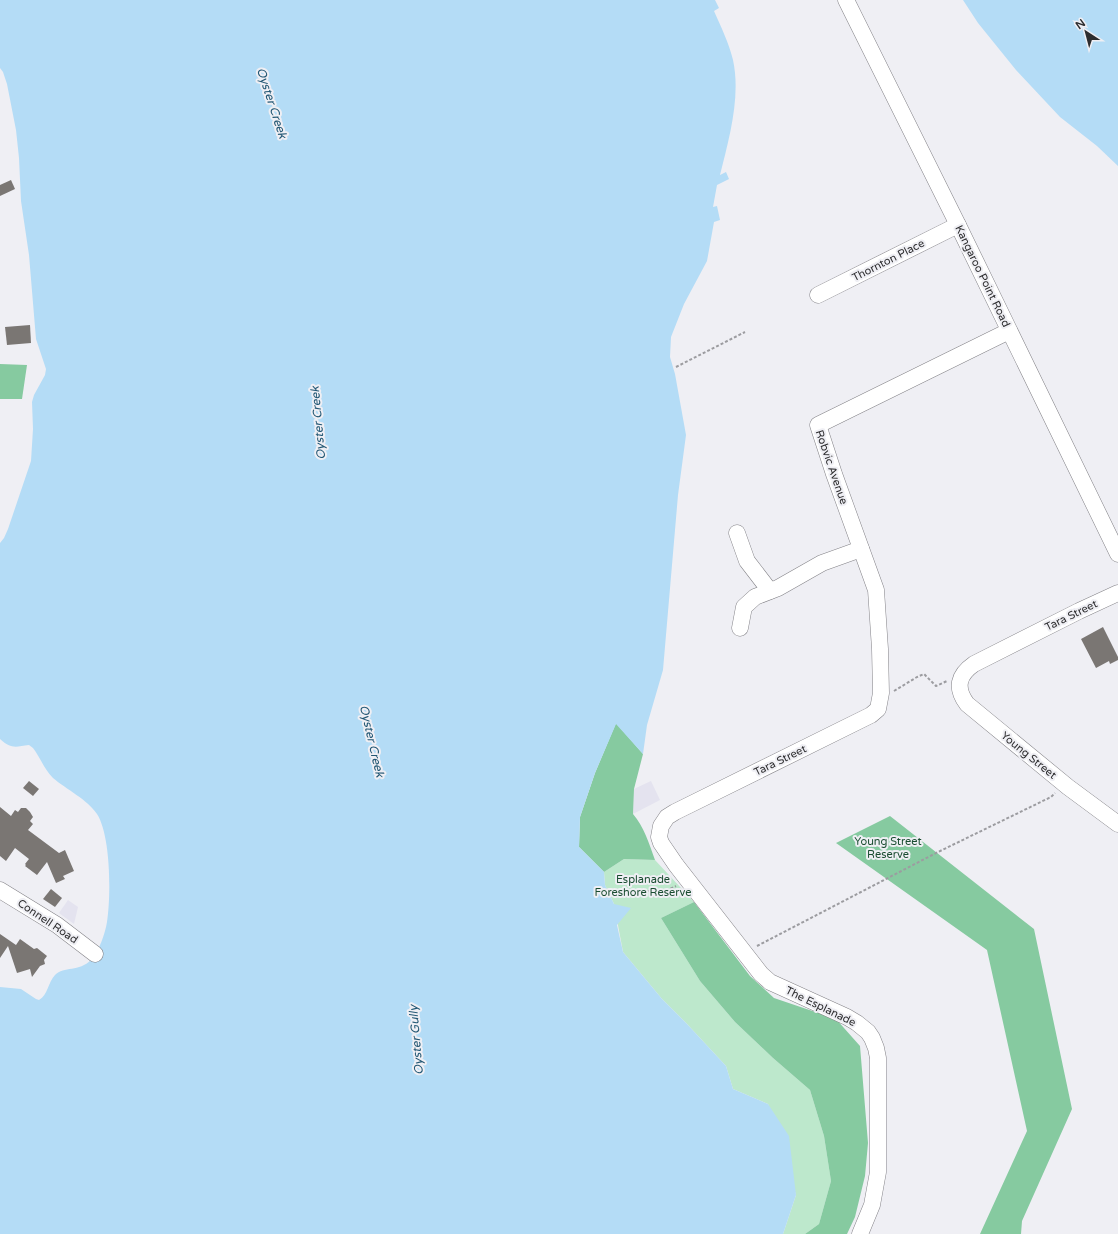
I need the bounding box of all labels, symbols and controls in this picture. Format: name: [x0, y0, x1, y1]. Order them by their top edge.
north arrow: [1066, 12, 1106, 52]
text: N: [1073, 16, 1088, 32]
water label: Oyster Creek: [254, 66, 290, 142]
street label: Kangaroo Point Road: [952, 223, 1013, 329]
street label: Thornton Place: [850, 237, 927, 284]
water label: Oyster Creek: [308, 384, 328, 460]
street label: Robvic Avenue: [813, 428, 850, 506]
street label: Tara Street: [1043, 597, 1100, 634]
water label: Oyster Creek: [357, 704, 387, 780]
street label: Young Street: [998, 729, 1059, 782]
street label: Tara Street: [752, 742, 809, 779]
park label: Young Street Reserve: [854, 835, 922, 861]
park label: Esplanade Foreshore Reserve: [595, 873, 691, 899]
street label: Connell Road: [15, 897, 80, 946]
street label: The Esplanade: [784, 984, 858, 1029]
water label: Oyster Gully: [406, 1003, 426, 1075]

